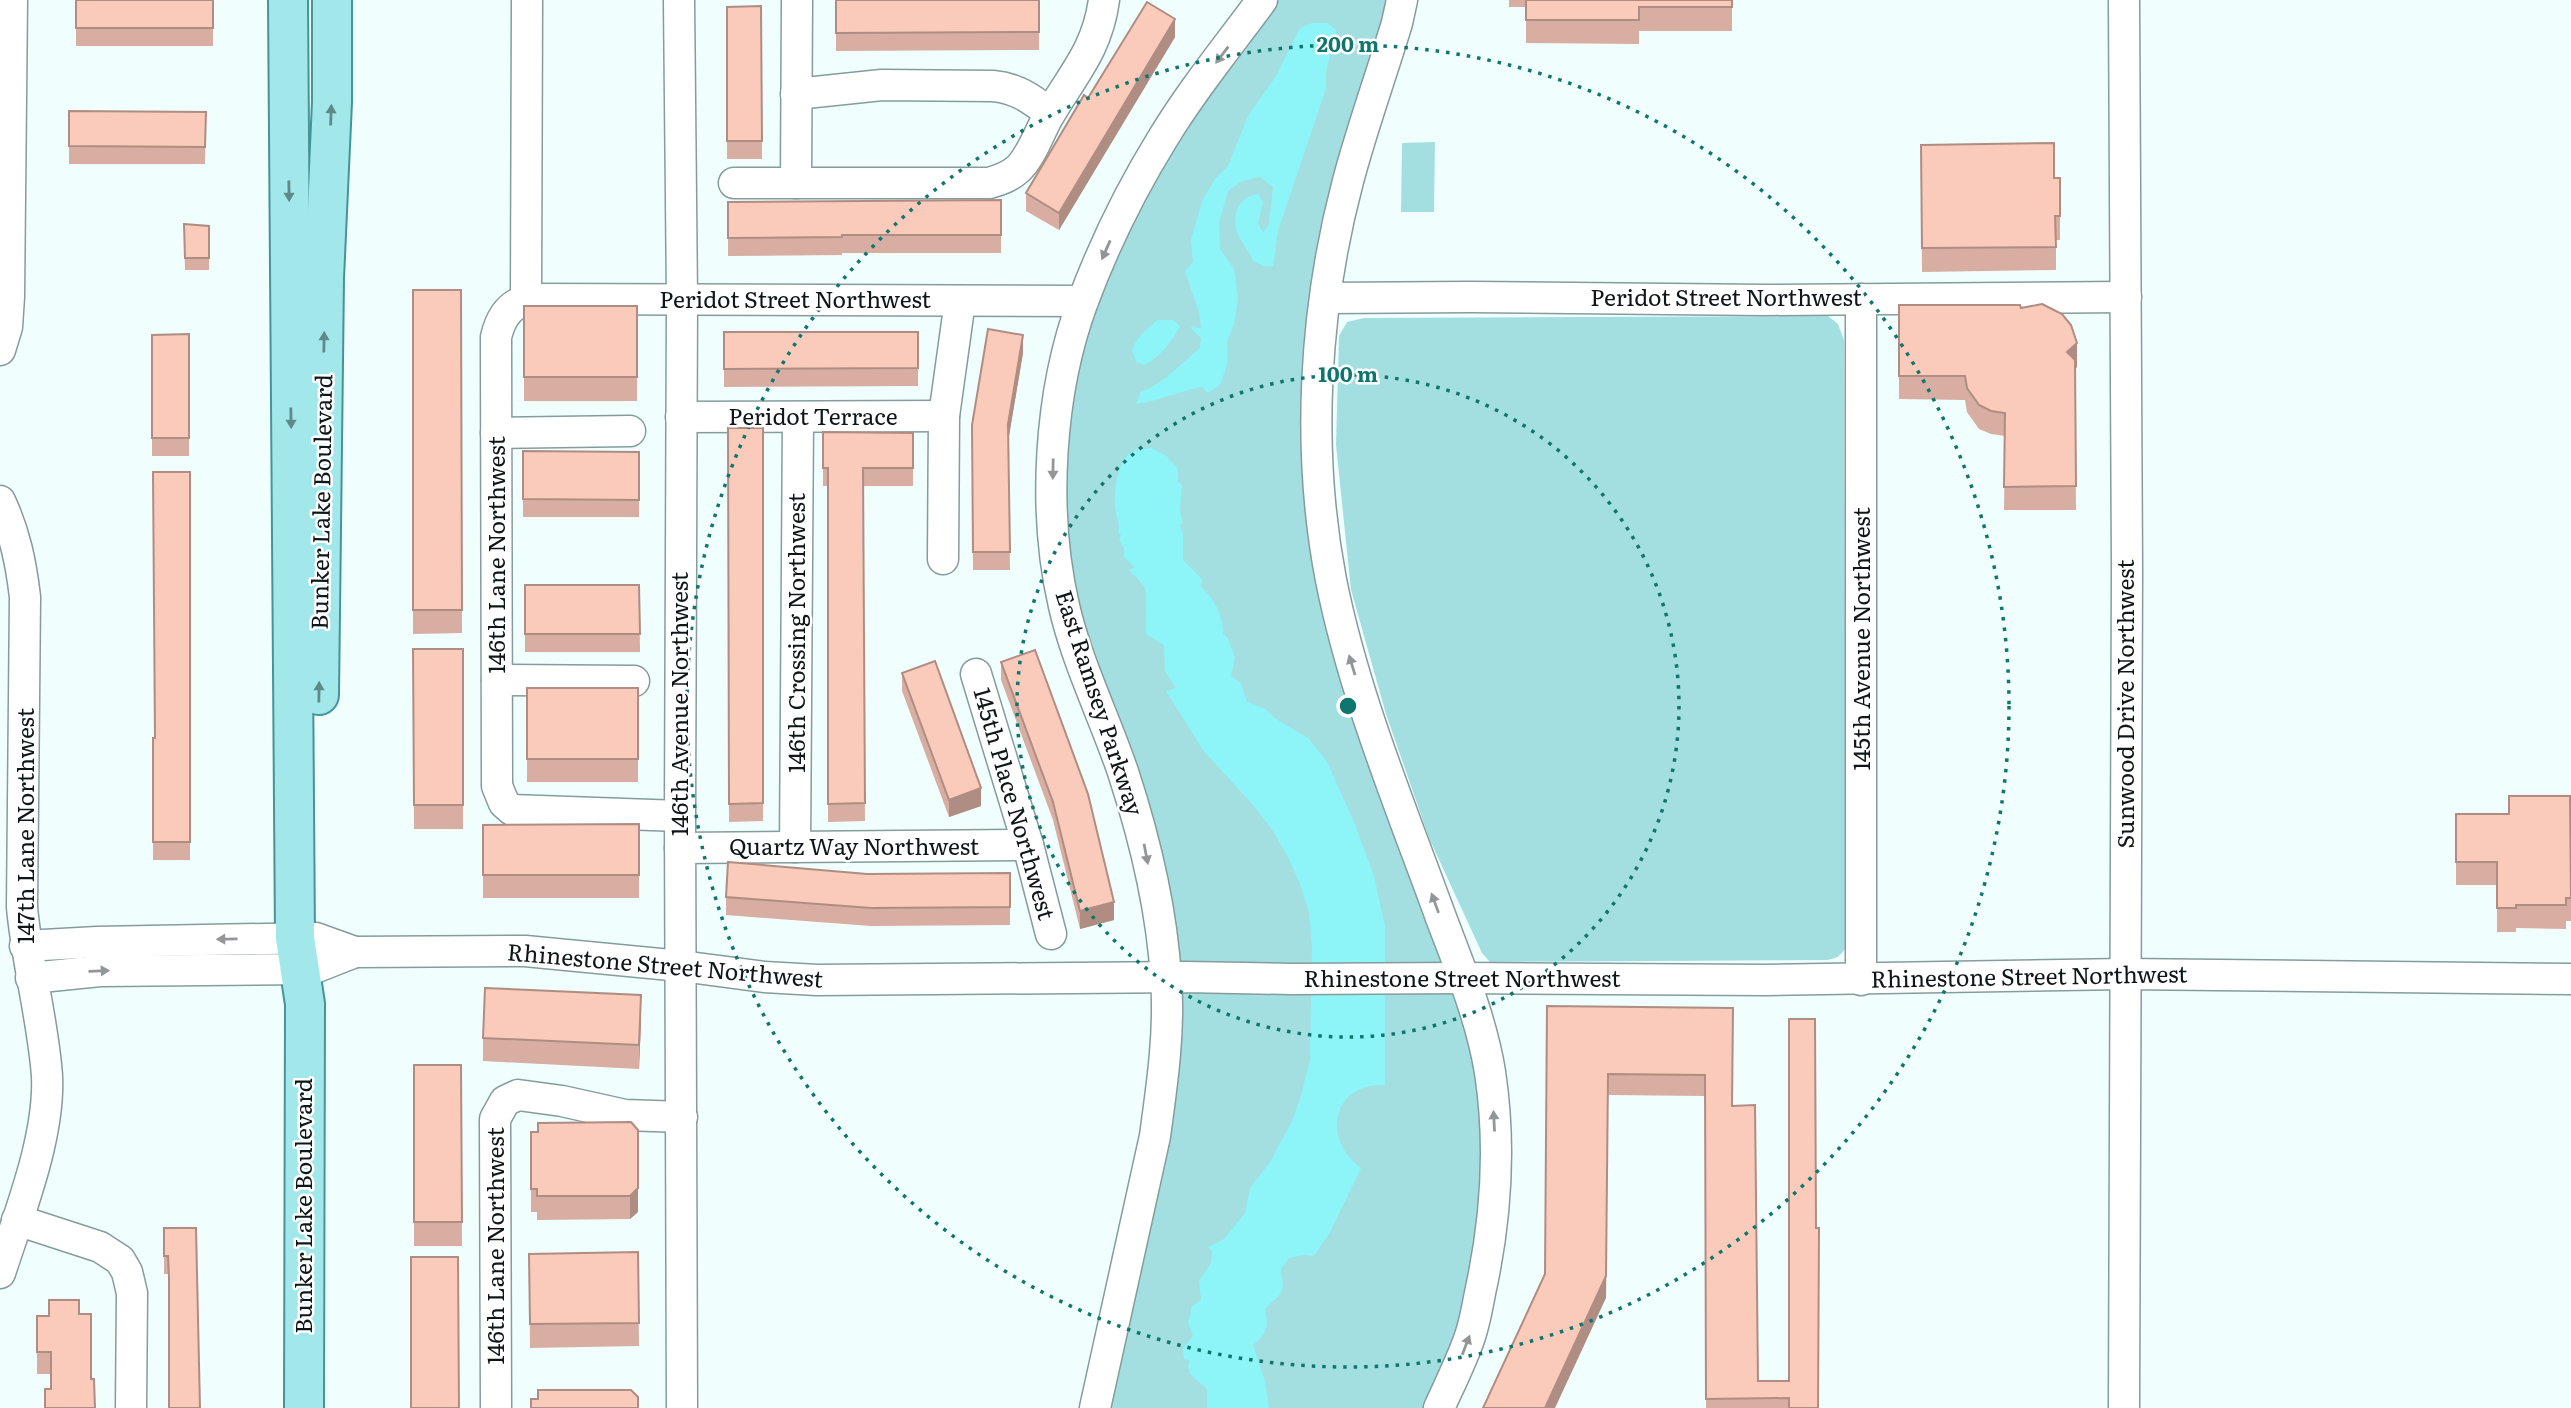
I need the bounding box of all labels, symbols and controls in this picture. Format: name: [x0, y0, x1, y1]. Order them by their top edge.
text: 200 m: [1317, 27, 1379, 58]
one-way arrow: [1215, 46, 1229, 64]
one-way arrow: [326, 103, 337, 125]
one-way arrow: [283, 180, 295, 202]
one-way arrow: [1100, 240, 1112, 260]
street label: Peridot Street Northwest: [1590, 279, 1863, 313]
street label: Peridot Street Northwest: [659, 281, 932, 315]
one-way arrow: [318, 331, 329, 353]
text: 100 m: [1318, 357, 1378, 388]
street label: Bunker Lake Boulevard: [301, 374, 339, 630]
street label: Peridot Terrace: [728, 398, 898, 432]
one-way arrow: [285, 407, 297, 429]
street label: 146th Lane Northwest: [478, 436, 512, 674]
one-way arrow: [1047, 458, 1058, 480]
street label: 146th Crossing Northwest: [778, 492, 812, 773]
street label: 145th Avenue Northwest: [1843, 506, 1877, 771]
street label: Sunwood Drive Northwest: [2107, 559, 2141, 848]
street label: 146th Avenue Northwest: [661, 571, 695, 836]
street label: East Ramsey Parkway: [1048, 585, 1154, 820]
one-way arrow: [1347, 654, 1357, 675]
one-way arrow: [313, 681, 325, 703]
street label: 145th Place Northwest: [967, 683, 1066, 924]
centre of rings: [1336, 694, 1360, 718]
street label: 147th Lane Northwest: [7, 707, 41, 944]
street label: Quartz Way Northwest: [729, 828, 980, 862]
one-way arrow: [1141, 843, 1152, 865]
one-way arrow: [1430, 892, 1441, 913]
street label: Rhinestone Street Northwest: [506, 933, 825, 995]
one-way arrow: [216, 934, 238, 945]
street label: Rhinestone Street Northwest: [1870, 955, 2188, 995]
street label: Rhinestone Street Northwest: [1304, 960, 1621, 994]
one-way arrow: [88, 966, 110, 977]
street label: Bunker Lake Boulevard: [285, 1078, 319, 1334]
one-way arrow: [1488, 1110, 1499, 1132]
street label: 146th Lane Northwest: [477, 1127, 511, 1365]
one-way arrow: [1461, 1335, 1472, 1356]

